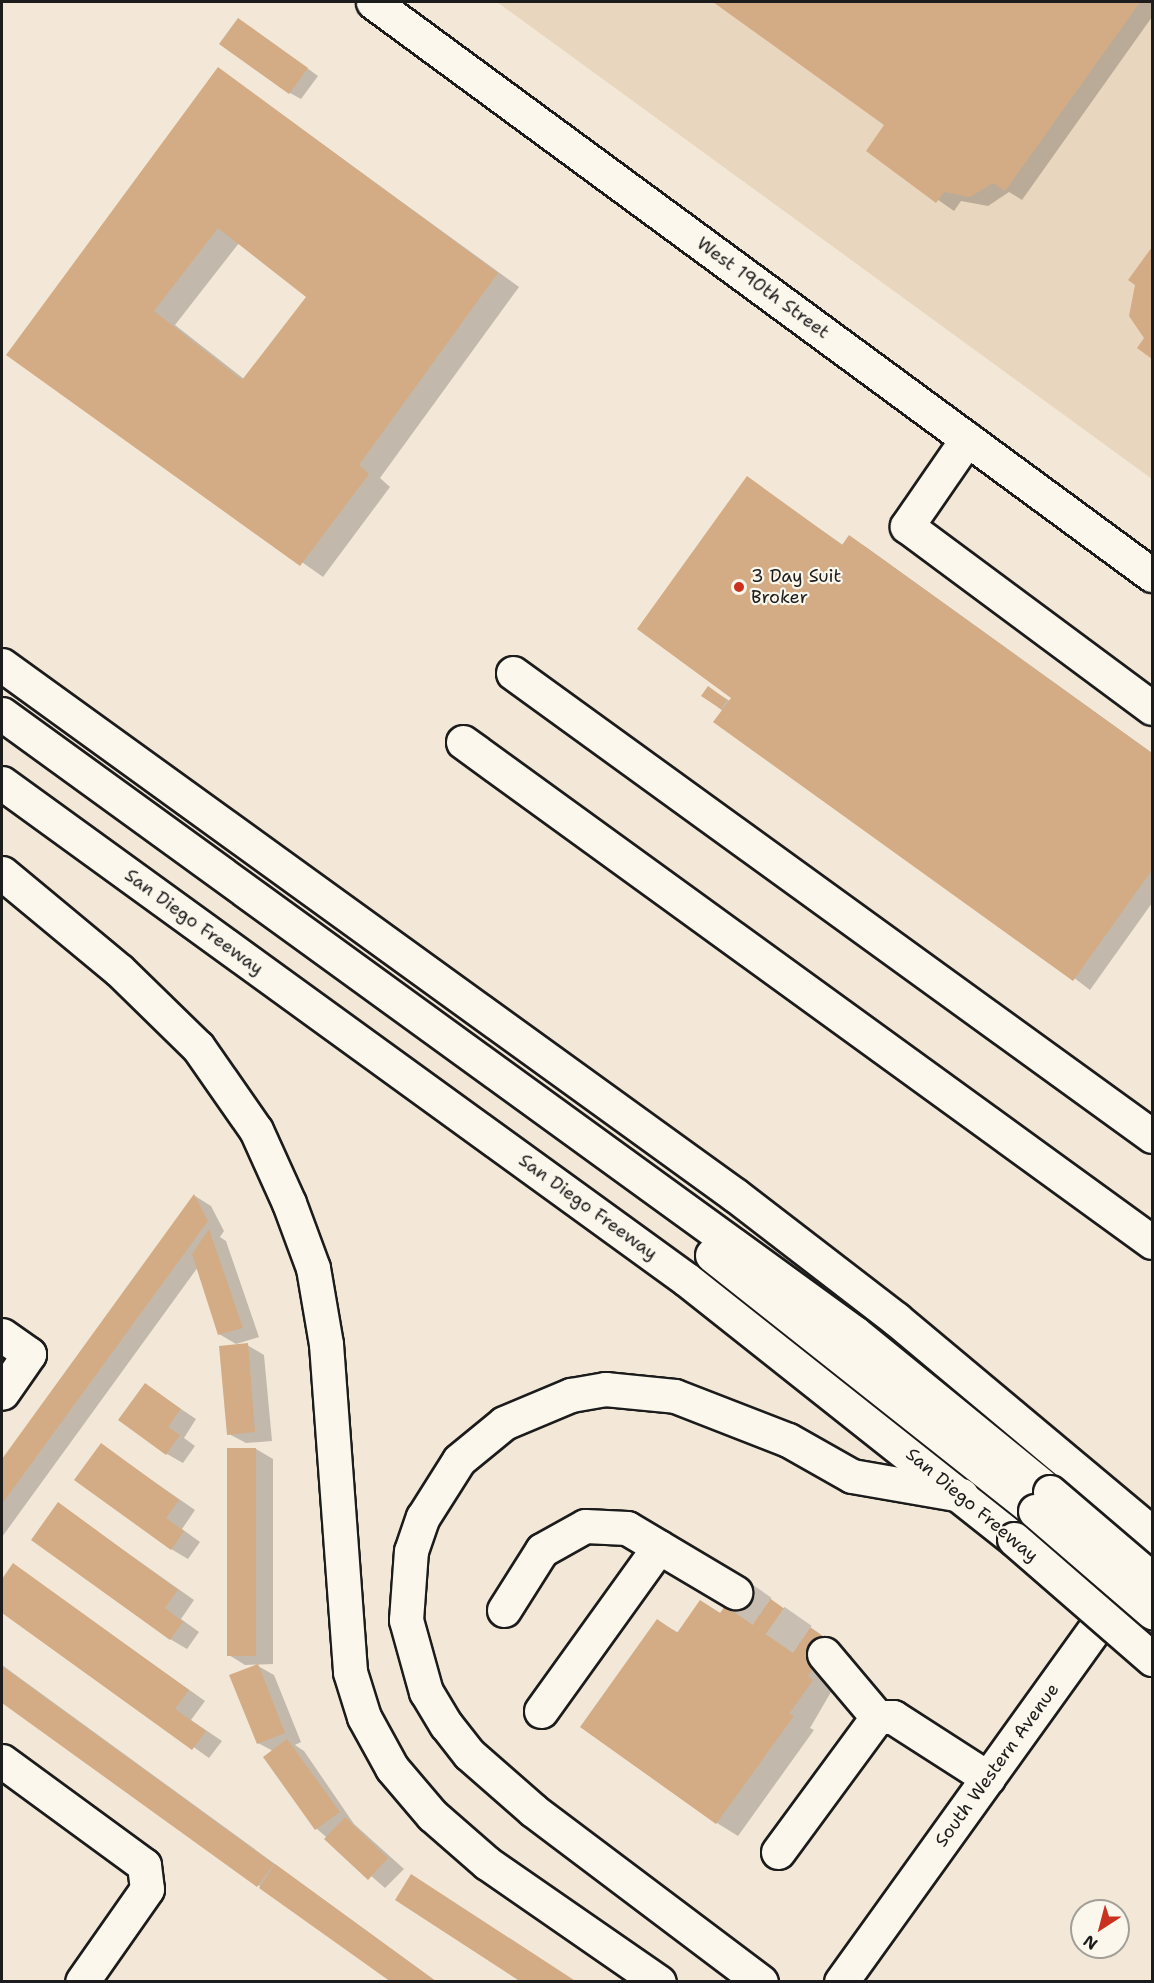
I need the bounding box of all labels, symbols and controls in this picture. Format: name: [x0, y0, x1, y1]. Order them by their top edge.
street label: West 190th Street: [692, 233, 834, 343]
place label: 3 Day Suit Broker: [751, 566, 841, 608]
marker: 3 Day Suit Broker: [732, 580, 746, 594]
street label: San Diego Freeway: [120, 864, 268, 980]
street label: San Diego Freeway: [514, 1149, 662, 1265]
street label: San Diego Freeway: [901, 1443, 1043, 1567]
street label: South Western Avenue: [930, 1679, 1064, 1851]
north arrow: [1070, 1899, 1130, 1959]
text: N: [1079, 1930, 1102, 1955]

